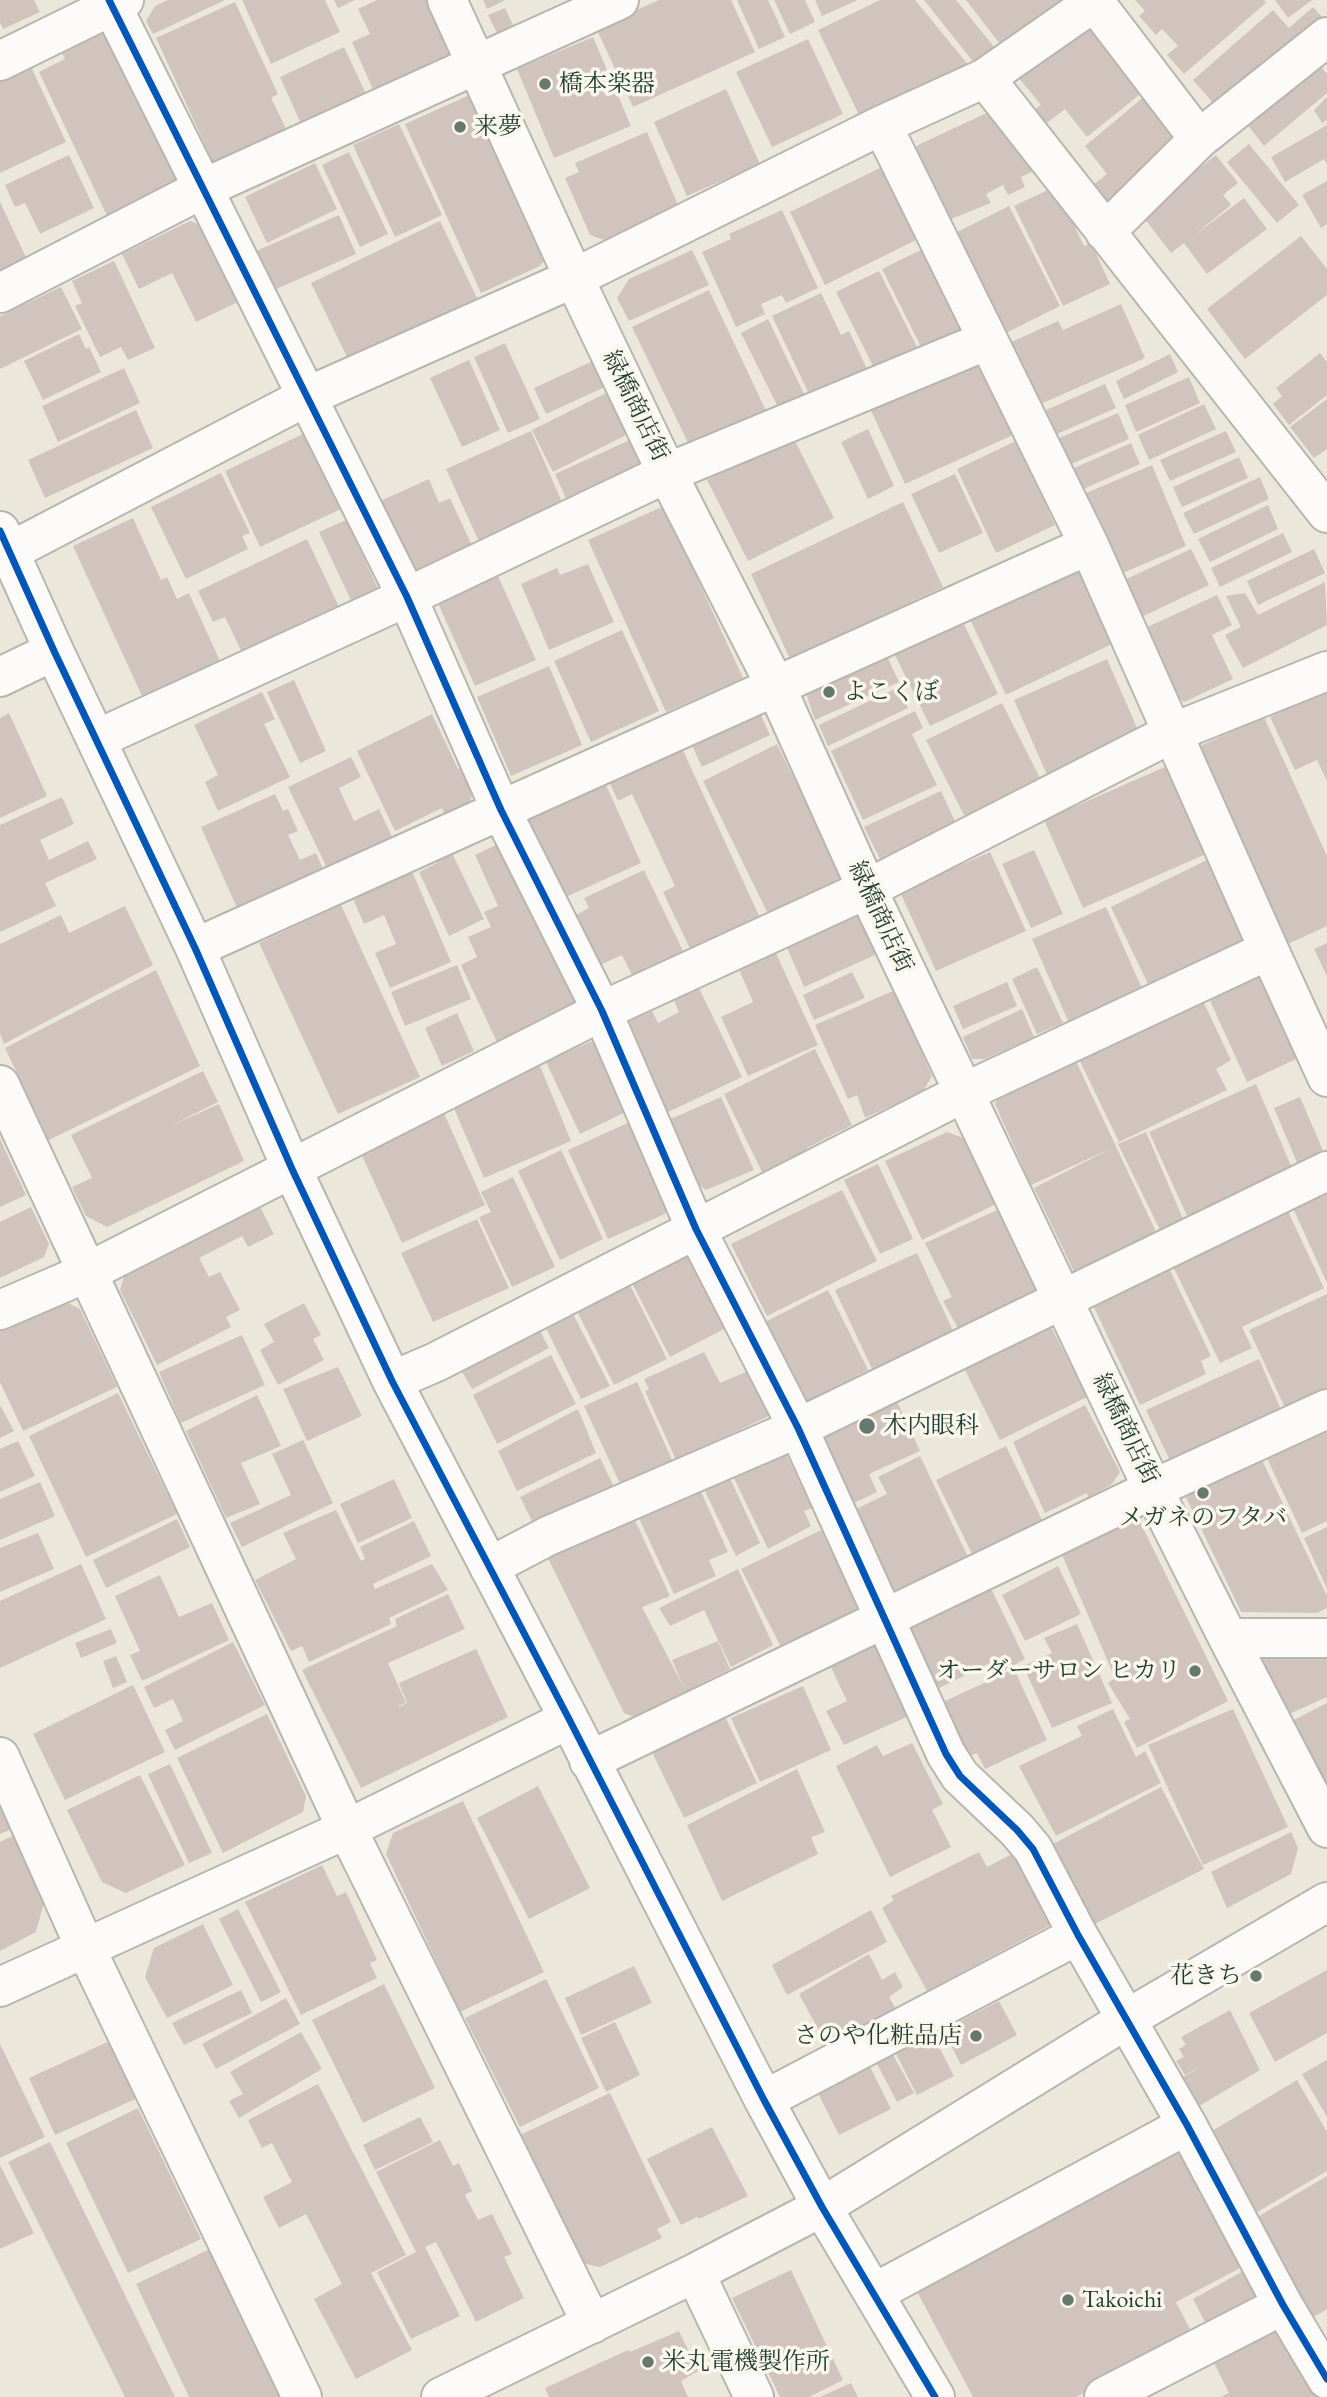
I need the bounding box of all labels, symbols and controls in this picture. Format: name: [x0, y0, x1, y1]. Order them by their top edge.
place label: 橋本楽器: [559, 70, 655, 98]
marker: 橋本楽器: [537, 76, 553, 92]
place label: 来夢: [474, 113, 522, 141]
marker: 来夢: [452, 119, 468, 135]
street label: 緑橋商店街: [596, 346, 674, 466]
place label: よこくぼ: [843, 678, 939, 706]
marker: よこくぼ: [821, 684, 837, 700]
street label: 緑橋商店街: [842, 857, 918, 977]
street label: 緑橋商店街: [1086, 1369, 1164, 1489]
place label: 木内眼科: [883, 1412, 979, 1440]
marker: 木内眼科: [857, 1416, 877, 1436]
marker: メガネのフタバ: [1195, 1485, 1211, 1501]
place label: メガネのフタバ: [1119, 1504, 1287, 1532]
place label: オーダーサロン ヒカリ: [936, 1657, 1181, 1685]
marker: オーダーサロン ヒカリ: [1187, 1663, 1203, 1679]
place label: 花きち: [1170, 1962, 1242, 1990]
marker: 花きち: [1248, 1968, 1264, 1984]
place label: さのや化粧品店: [794, 2022, 962, 2050]
marker: さのや化粧品店: [968, 2028, 984, 2044]
place label: Takoichi: [1082, 2286, 1162, 2314]
marker: Takoichi: [1060, 2292, 1076, 2308]
place label: 米丸電機製作所: [662, 2348, 830, 2376]
marker: 米丸電機製作所: [640, 2354, 656, 2370]

